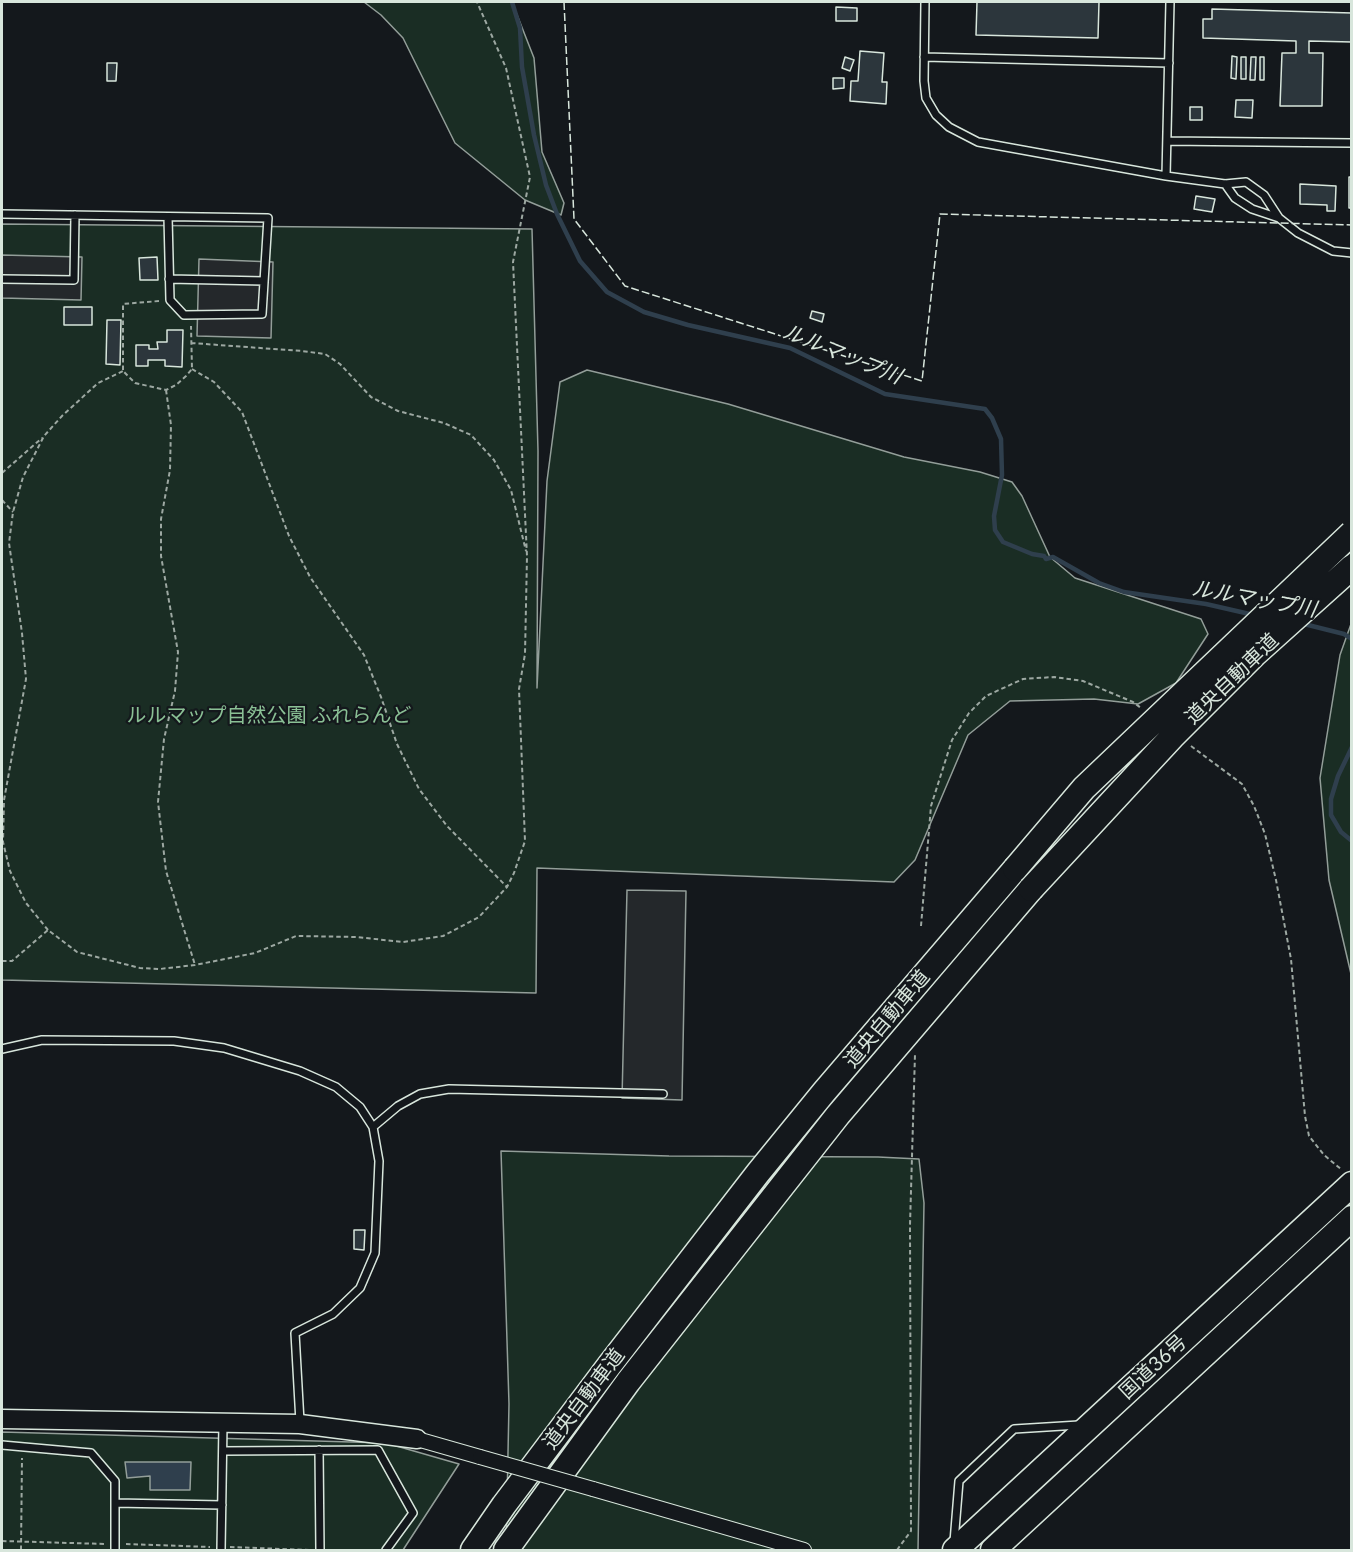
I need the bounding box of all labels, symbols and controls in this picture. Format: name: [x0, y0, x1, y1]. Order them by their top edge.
water label: ルルマップ川: [779, 319, 905, 389]
water label: ルルマップ川: [1190, 576, 1318, 622]
street label: 道央自動車道: [1181, 629, 1283, 729]
park label: ルルマップ自然公園 ふれらんど: [126, 704, 412, 728]
street label: 道央自動車道: [839, 965, 935, 1073]
street label: 国道36号: [1114, 1330, 1192, 1404]
street label: 道央自動車道: [538, 1344, 630, 1454]

